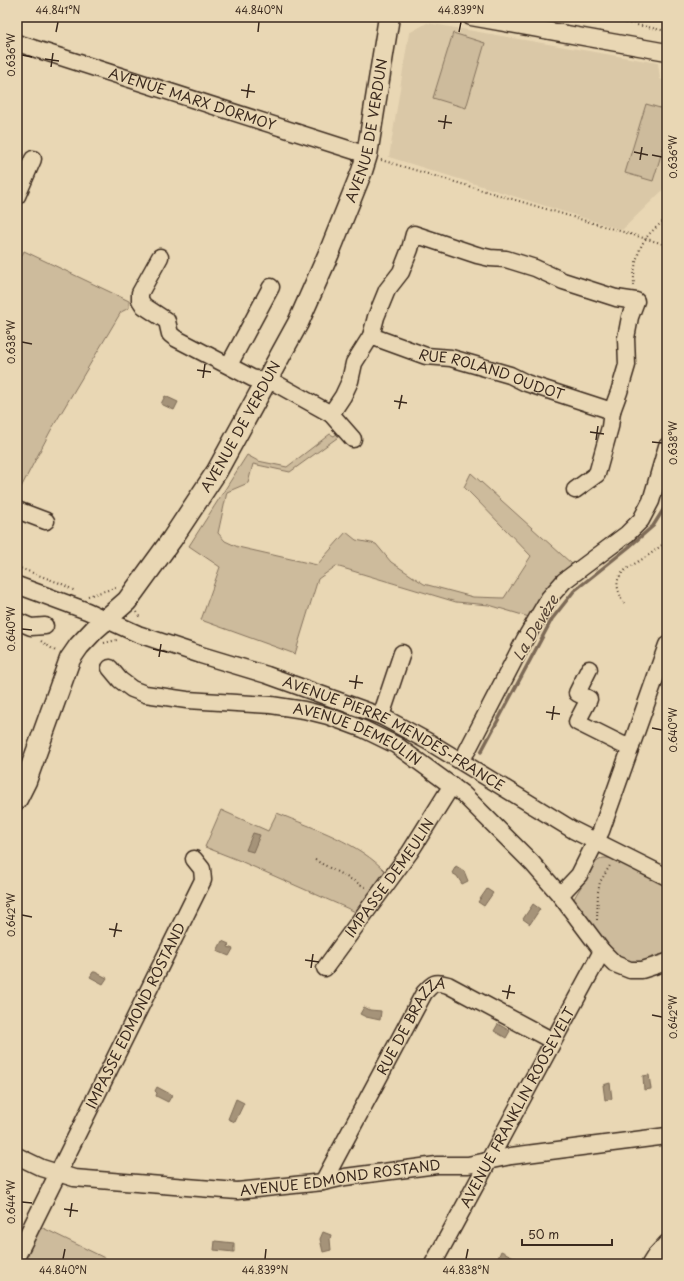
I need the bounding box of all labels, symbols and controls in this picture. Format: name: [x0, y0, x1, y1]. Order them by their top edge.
text: 44.841°N: [36, 2, 81, 17]
text: 44.840°N: [235, 2, 283, 17]
text: 44.839°N: [438, 2, 484, 17]
text: 0.636°W: [3, 32, 18, 77]
street label: AVENUE DE VERDUN: [339, 57, 392, 205]
street label: AVENUE MARX DORMOY: [106, 62, 279, 135]
text: 0.636°W: [665, 134, 680, 179]
text: 0.638°W: [3, 319, 18, 364]
street label: RUE ROLAND OUDOT: [416, 343, 568, 405]
street label: AVENUE DE VERDUN: [195, 357, 285, 496]
text: 0.638°W: [665, 420, 680, 465]
water label: La Devèze: [506, 589, 564, 665]
text: 0.640°W: [3, 606, 18, 651]
street label: AVENUE PIERRE MENDÈS-FRANCE: [280, 671, 509, 796]
street label: AVENUE DEMEULIN: [292, 698, 426, 770]
text: 0.640°W: [665, 707, 680, 752]
street label: IMPASSE DEMEULIN: [340, 814, 439, 942]
text: 0.642°W: [3, 892, 18, 937]
street label: IMPASSE EDMOND ROSTAND: [80, 919, 190, 1112]
street label: RUE DE BRAZZA: [371, 972, 447, 1079]
text: 0.642°W: [665, 994, 680, 1039]
street label: AVENUE FRANKLIN ROOSEVELT: [455, 1003, 580, 1211]
street label: AVENUE EDMOND ROSTAND: [239, 1154, 442, 1201]
text: 0.644°W: [3, 1179, 18, 1224]
scale bar: [522, 1221, 612, 1247]
text: 50 m: [528, 1225, 559, 1243]
text: 44.840°N: [39, 1262, 87, 1277]
text: 44.839°N: [242, 1262, 288, 1277]
text: 44.838°N: [442, 1262, 490, 1277]

